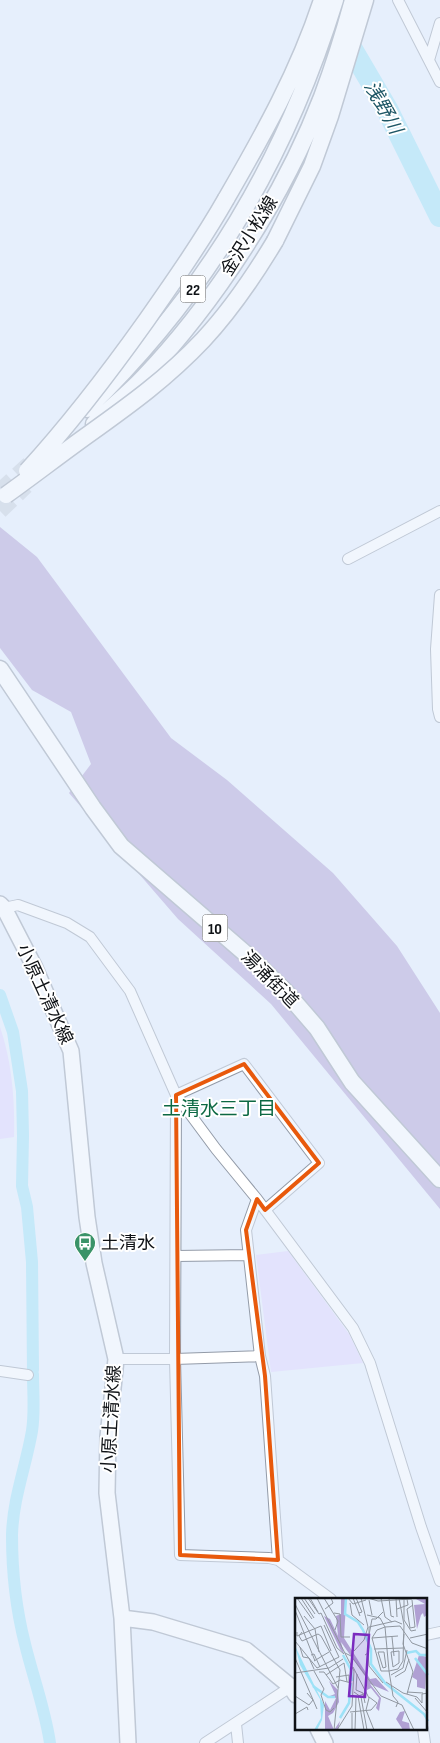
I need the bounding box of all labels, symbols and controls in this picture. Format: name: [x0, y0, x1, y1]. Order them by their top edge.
water label: 浅野川: [359, 77, 408, 140]
street label: 金沢小松線: [217, 193, 282, 280]
road number: 22: [180, 276, 206, 302]
road number: 10: [202, 914, 228, 941]
street label: 小原土清水線: [12, 941, 77, 1048]
street label: 湯涌街道: [237, 946, 303, 1012]
district label: 土清水三丁目: [162, 1098, 276, 1121]
bus stop icon: 土清水: [73, 1231, 97, 1262]
place label: 土清水: [101, 1233, 155, 1254]
street label: 小原土清水線: [98, 1365, 125, 1474]
inset map: [295, 1598, 428, 1730]

